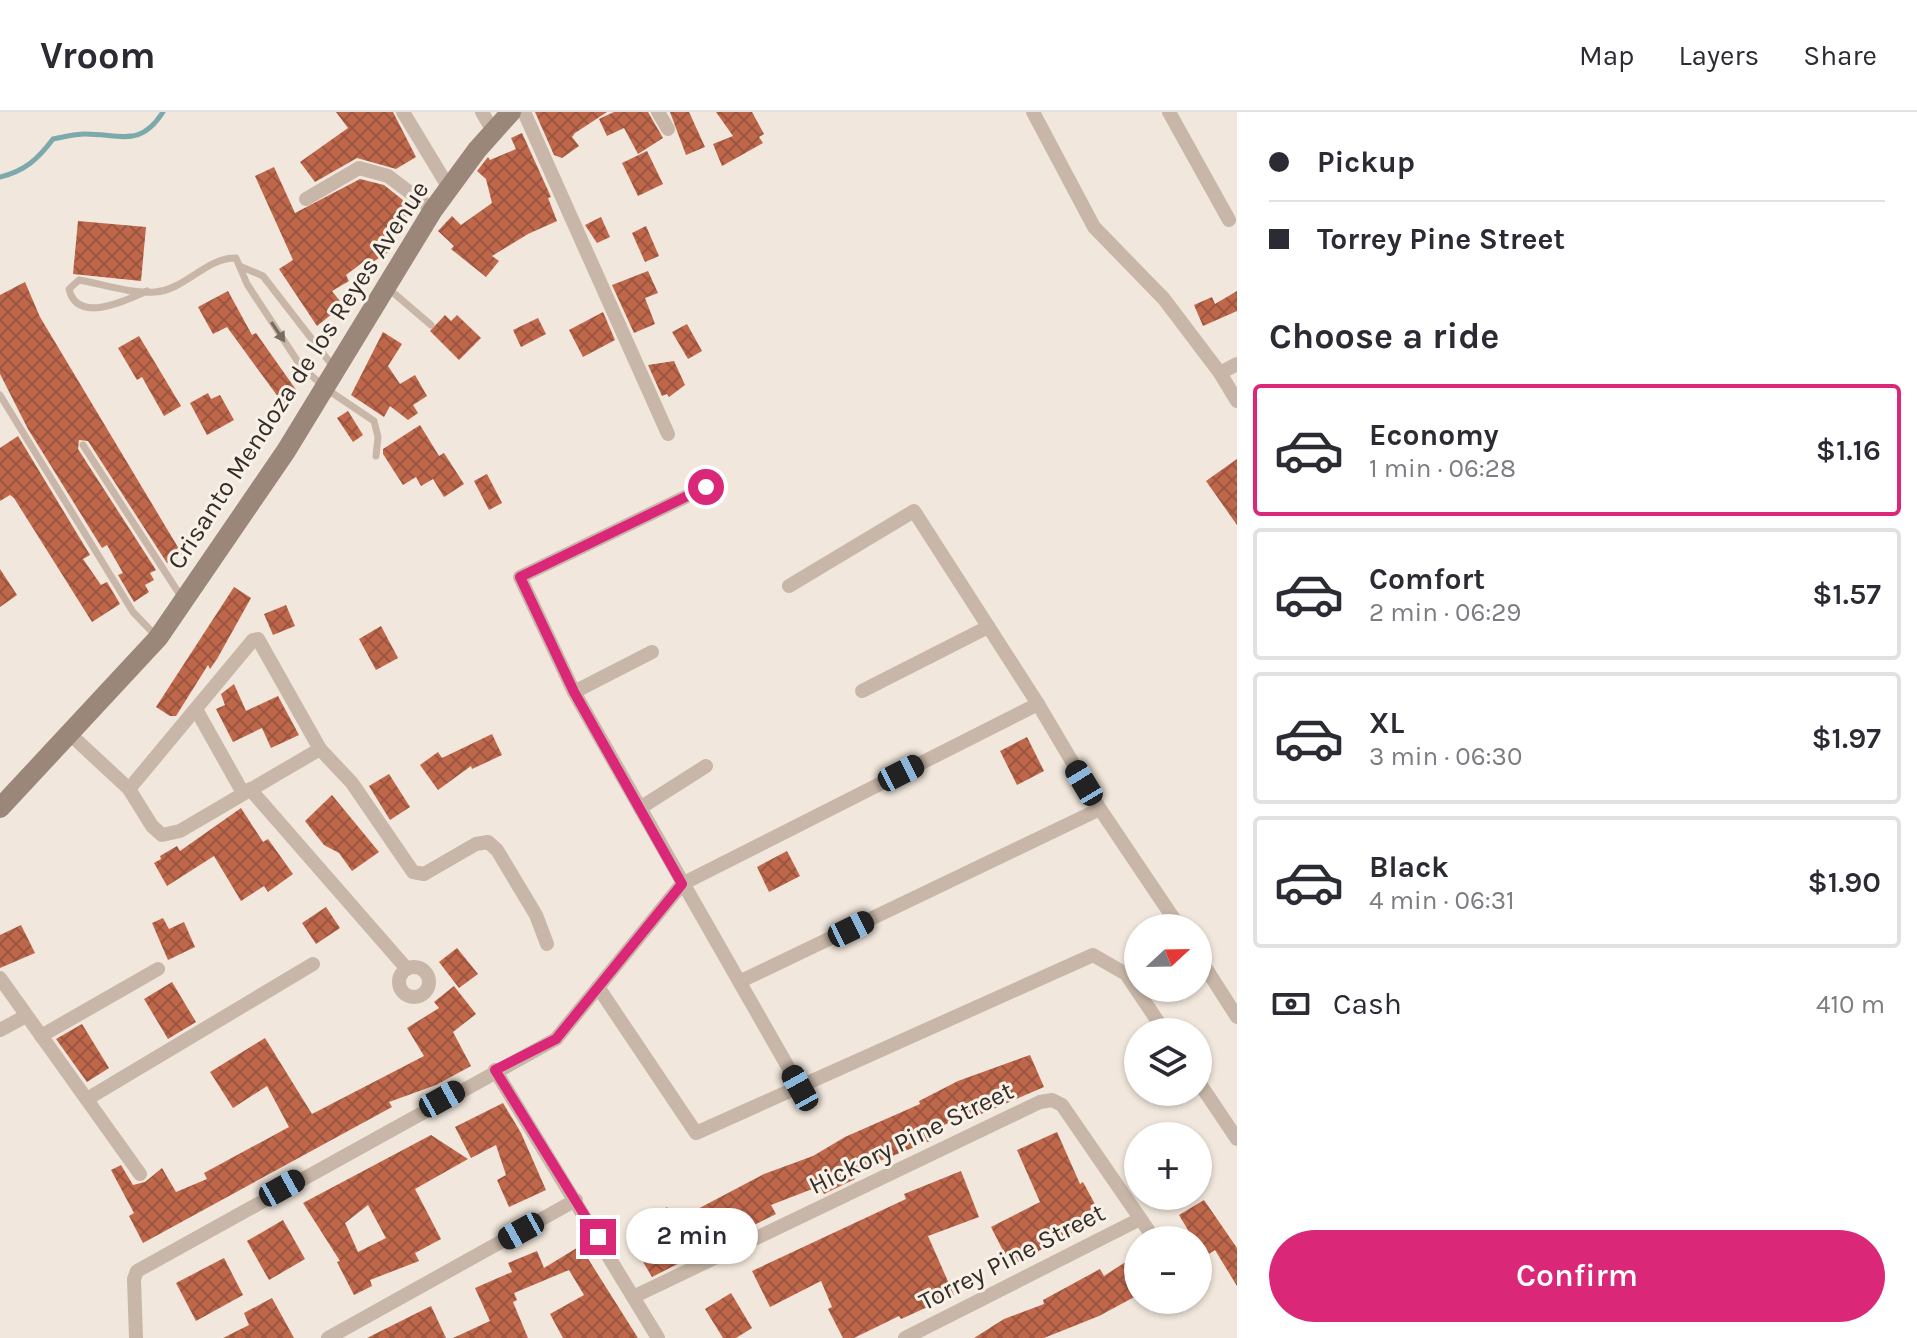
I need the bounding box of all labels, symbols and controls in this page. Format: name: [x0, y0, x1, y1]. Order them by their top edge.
text: Vroom: [40, 33, 156, 78]
text: Map: [1579, 39, 1634, 72]
text: Layers: [1678, 39, 1759, 72]
text: Share: [1803, 39, 1877, 72]
text: Pickup: [1317, 144, 1415, 180]
street label: Crisanto Mendoza de los Reyes Avenue: [161, 175, 435, 575]
text: Torrey Pine Street: [1317, 221, 1565, 257]
text: Choose a ride: [1269, 315, 1499, 357]
one-way arrow: [270, 321, 285, 342]
icon: car: [1273, 414, 1345, 486]
text: Economy: [1369, 417, 1499, 453]
text: $1.16: [1816, 432, 1881, 468]
text: 1 min · 06:28: [1369, 453, 1516, 484]
route start: [688, 469, 724, 505]
icon: car: [1273, 558, 1345, 630]
text: Comfort: [1369, 561, 1485, 597]
text: $1.57: [1812, 576, 1881, 612]
text: 2 min · 06:29: [1369, 597, 1521, 628]
icon: car: [1273, 702, 1345, 774]
text: XL: [1369, 705, 1404, 741]
text: $1.97: [1811, 720, 1881, 756]
text: 3 min · 06:30: [1369, 741, 1522, 772]
car: [874, 751, 928, 795]
car: [1061, 756, 1107, 810]
icon: car: [1273, 846, 1345, 918]
text: Black: [1369, 849, 1449, 885]
text: $1.90: [1807, 864, 1881, 900]
text: 4 min · 06:31: [1369, 885, 1515, 916]
car: [824, 908, 878, 950]
north arrow: [1124, 914, 1212, 1002]
map controls: [1124, 914, 1212, 1314]
icon: cash: [1269, 982, 1313, 1026]
text: Cash: [1333, 986, 1402, 1022]
text: 410 m: [1816, 989, 1885, 1020]
button: layers: [1124, 1018, 1212, 1106]
car: [778, 1061, 822, 1115]
street label: Hickory Pine Street: [804, 1075, 1019, 1201]
car: [415, 1077, 469, 1121]
button: +: [1124, 1122, 1212, 1210]
car: [255, 1166, 309, 1210]
street label: Torrey Pine Street: [914, 1197, 1110, 1317]
car: [494, 1209, 548, 1253]
callout: 2 min: [626, 1209, 758, 1265]
route end: [580, 1219, 616, 1255]
text: 2 min: [657, 1220, 727, 1251]
button: −: [1124, 1226, 1212, 1314]
button: Confirm: [1269, 1230, 1885, 1322]

